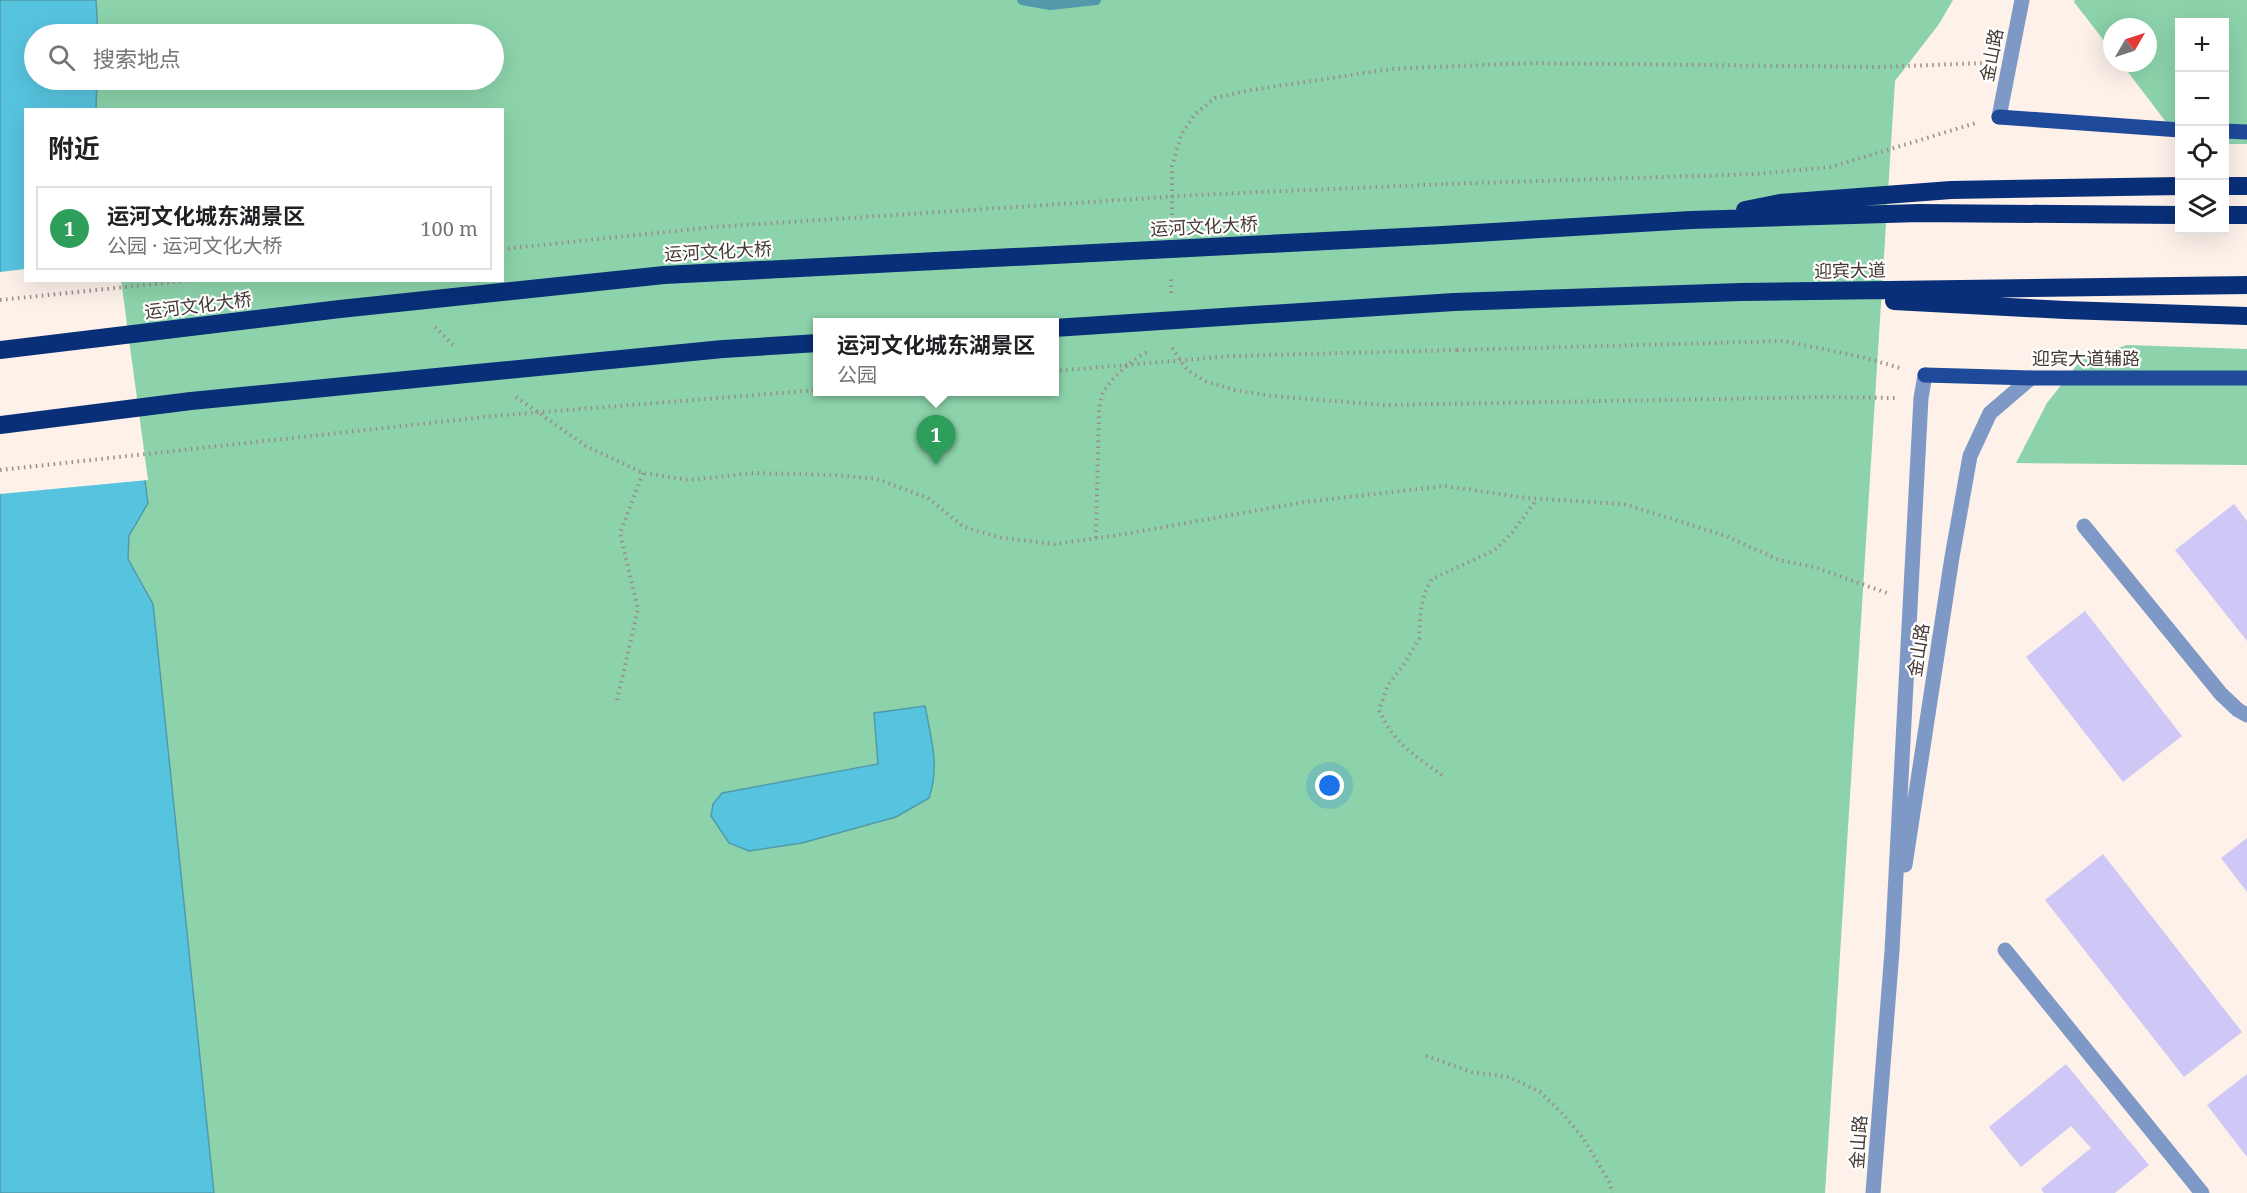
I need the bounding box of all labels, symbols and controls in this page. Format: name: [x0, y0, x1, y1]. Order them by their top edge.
north arrow: [2103, 18, 2157, 72]
map controls: [2175, 18, 2229, 234]
button: +: [2175, 18, 2229, 72]
search box: [24, 24, 504, 90]
street label: 金山路: [1974, 26, 2008, 84]
icon: search: [45, 41, 78, 74]
text: 搜索地点: [93, 43, 181, 73]
button: −: [2175, 72, 2229, 126]
button: locate: [2175, 126, 2229, 180]
text: 附近: [48, 130, 100, 166]
button: layers: [2175, 180, 2229, 234]
text: 运河文化城东湖景区: [107, 200, 305, 230]
street label: 运河文化大桥: [1149, 211, 1259, 241]
text: 1: [64, 215, 75, 242]
text: 100 m: [420, 215, 478, 242]
text: 公园 · 运河文化大桥: [107, 232, 282, 259]
street label: 运河文化大桥: [663, 236, 773, 266]
street label: 迎宾大道: [1814, 257, 1886, 283]
street label: 运河文化大桥: [143, 287, 253, 323]
popup: [813, 318, 1059, 396]
text: 运河文化城东湖景区: [837, 329, 1035, 359]
street label: 迎宾大道辅路: [2032, 346, 2140, 370]
text: 公园: [837, 361, 877, 388]
pin: 1: [916, 416, 956, 465]
street label: 金山路: [1902, 621, 1934, 679]
your location: [1315, 771, 1344, 800]
street label: 金山路: [1844, 1114, 1872, 1170]

